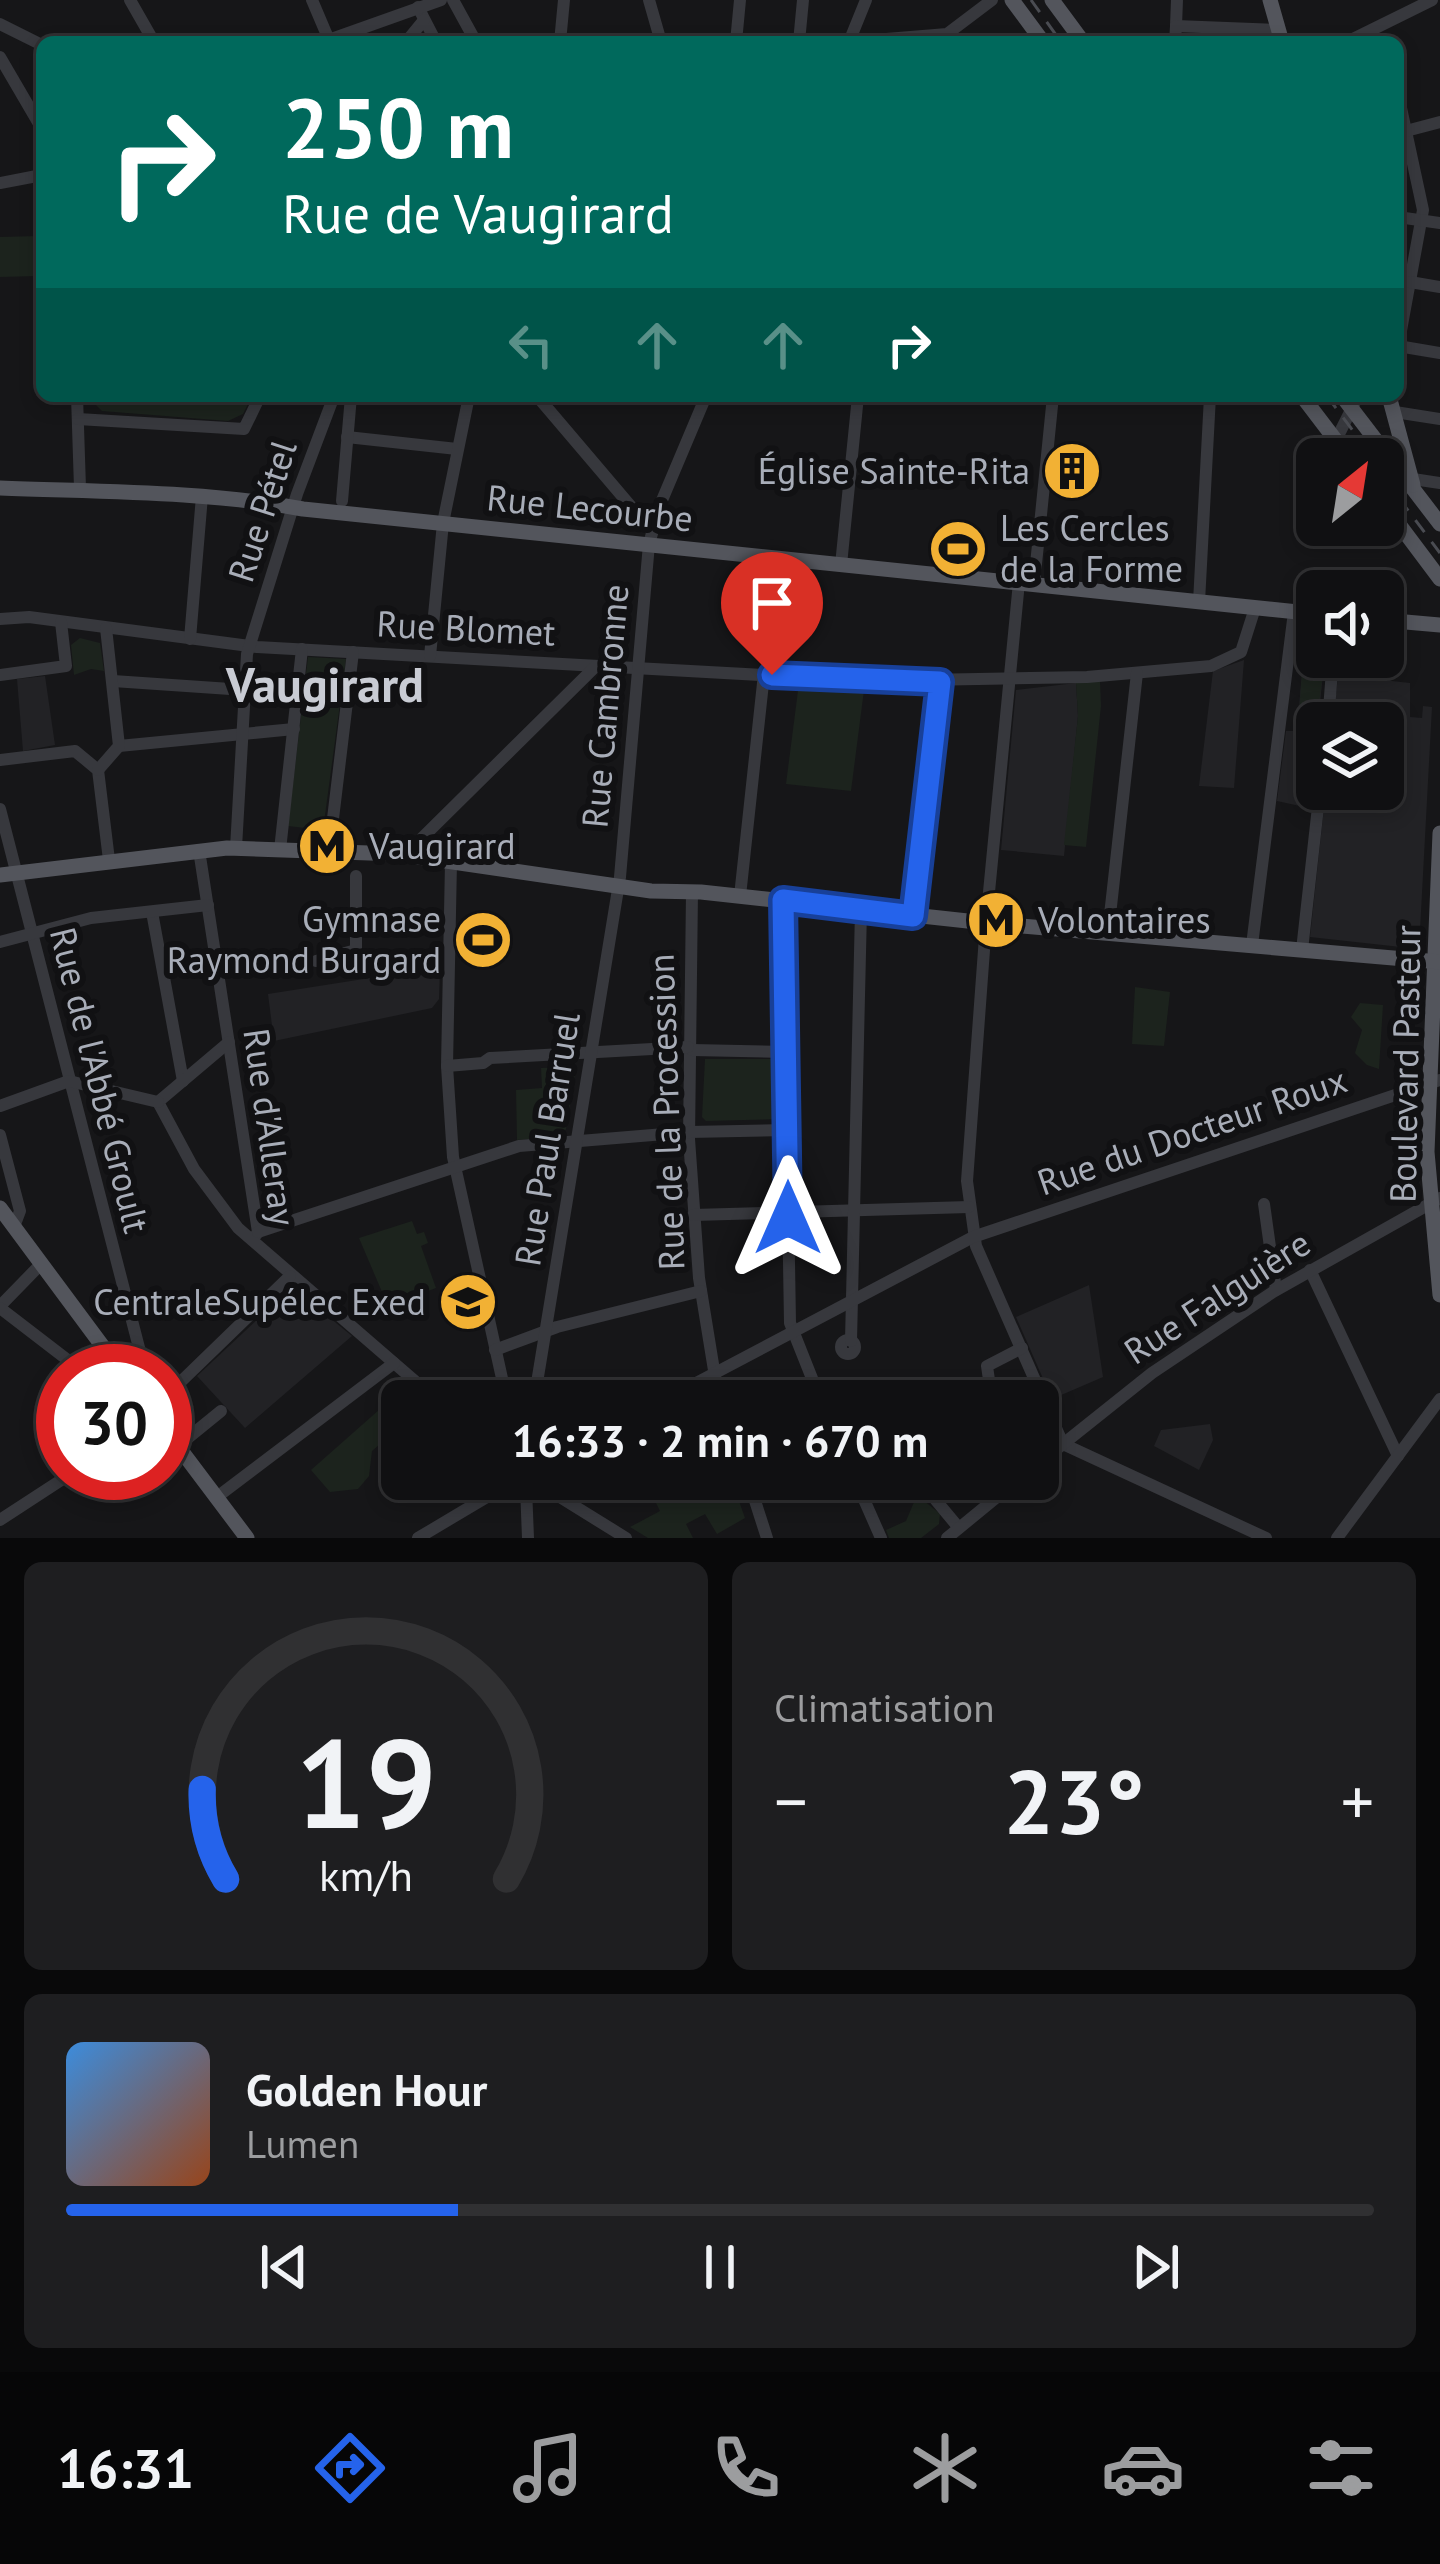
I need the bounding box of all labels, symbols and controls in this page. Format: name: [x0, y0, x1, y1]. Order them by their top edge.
text: 250 m: [282, 72, 514, 181]
icon: right: [84, 84, 240, 240]
text: Rue de Vaugirard: [282, 178, 674, 248]
icon: left: [498, 312, 564, 378]
icon: ahead: [624, 312, 690, 378]
icon: ahead: [750, 312, 816, 378]
icon: right: [876, 312, 942, 378]
street label: Rue Pétel: [217, 434, 307, 588]
north arrow: [1296, 438, 1404, 546]
map controls: [1296, 438, 1404, 810]
building icon: Église Sainte-Rita: [1041, 440, 1103, 502]
place label: Église Sainte-Rita: [758, 447, 1030, 494]
street label: Rue Lecourbe: [485, 473, 695, 542]
place label: Les Cercles de la Forme: [1000, 504, 1183, 592]
sports icon: Les Cercles de la Forme: [927, 518, 989, 580]
pin: [721, 552, 823, 675]
icon: arrive: [739, 570, 805, 636]
button: sound: [1296, 570, 1404, 678]
street label: Rue Cambronne: [570, 582, 639, 830]
street label: Rue Blomet: [375, 599, 557, 656]
district label: Vaugirard: [225, 653, 424, 715]
button: layers: [1296, 702, 1404, 810]
metro station icon: Vaugirard: [296, 815, 358, 877]
place label: Vaugirard: [368, 822, 516, 869]
metro station icon: Volontaires: [965, 889, 1027, 951]
place label: Gymnase Raymond Burgard: [167, 895, 441, 983]
place label: Volontaires: [1037, 896, 1211, 943]
sports icon: Gymnase Raymond Burgard: [452, 909, 514, 971]
street label: Rue de l'Abbé Groult: [40, 922, 161, 1237]
street label: Boulevard Pasteur: [1379, 925, 1430, 1203]
street label: Rue de la Procession: [636, 953, 695, 1271]
street label: Rue Paul Barruel: [503, 1008, 590, 1269]
street label: Rue d'Alleray: [233, 1025, 308, 1229]
street label: Rue du Docteur Roux: [1031, 1056, 1353, 1206]
position arrow: [725, 1155, 851, 1281]
street label: Rue Falguière: [1115, 1219, 1319, 1374]
school or university icon: CentraleSupélec Exed: [437, 1271, 499, 1333]
place label: CentraleSupélec Exed: [93, 1278, 426, 1325]
speed limit sign: 30: [36, 1344, 192, 1500]
text: 16:33 · 2 min · 670 m: [512, 1411, 928, 1469]
text: Climatisation: [774, 1682, 994, 1733]
text: 19: [295, 1701, 437, 1862]
text: 23°: [1003, 1742, 1145, 1859]
text: −: [774, 1758, 807, 1843]
text: +: [1341, 1758, 1374, 1843]
text: km/h: [319, 1847, 413, 1903]
text: Golden Hour: [246, 2060, 487, 2118]
text: Lumen: [246, 2118, 359, 2169]
icon: previous: [251, 2234, 317, 2300]
icon: pause: [687, 2234, 753, 2300]
icon: next: [1123, 2234, 1189, 2300]
icon: directions: [308, 2426, 392, 2510]
icon: music: [506, 2426, 590, 2510]
icon: phone: [704, 2426, 788, 2510]
icon: climate: [903, 2426, 987, 2510]
icon: car: [1101, 2426, 1185, 2510]
icon: filters: [1299, 2426, 1383, 2510]
text: 16:31: [57, 2433, 194, 2503]

